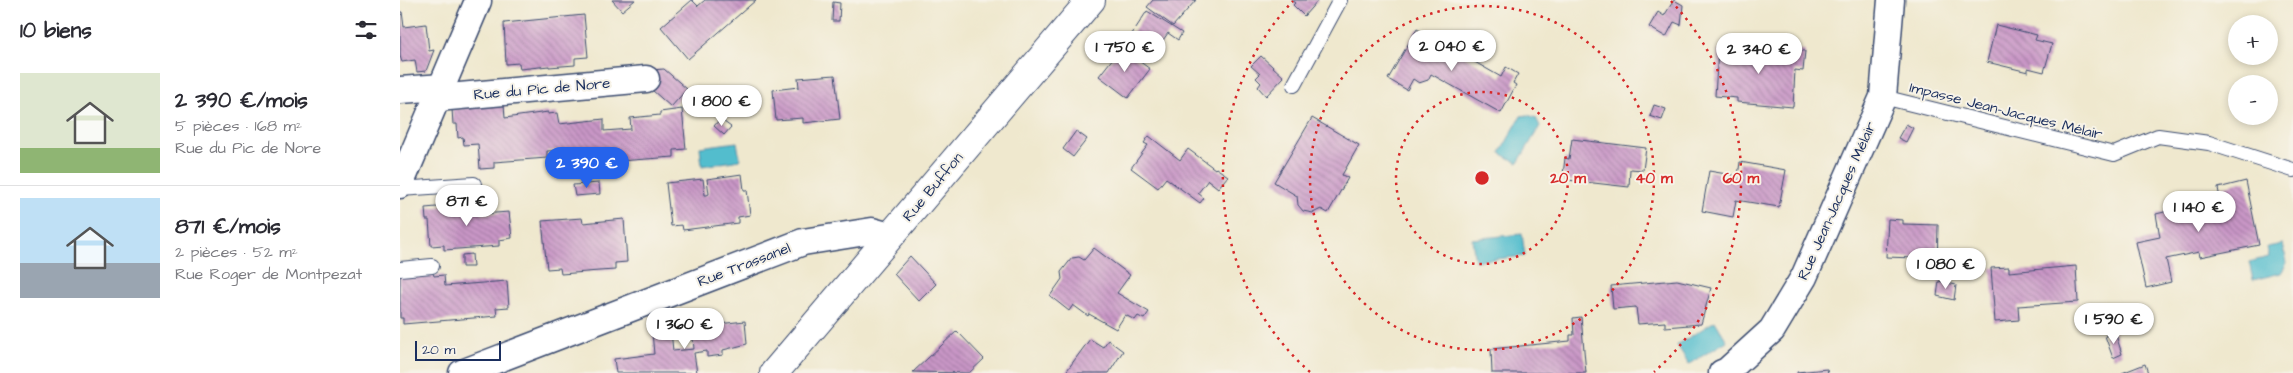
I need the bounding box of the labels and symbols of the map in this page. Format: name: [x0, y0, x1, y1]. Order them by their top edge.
pin: 1 750 €: [1079, 30, 1171, 73]
pin: 2 040 €: [1406, 30, 1498, 72]
pin: 2 340 €: [1713, 32, 1805, 75]
street label: Rue du Pic de Nore: [473, 73, 611, 105]
street label: Impasse Jean-Jacques Mélair: [1907, 77, 2105, 145]
pin: 1 800 €: [676, 84, 768, 127]
street label: Rue Jean-Jacques Mélair: [1793, 118, 1881, 284]
pin: 2 390 €: [541, 146, 633, 189]
street label: Rue Buffon: [898, 148, 969, 226]
text: 20 m: [1549, 168, 1586, 189]
text: 40 m: [1635, 168, 1673, 189]
text: 60 m: [1723, 168, 1760, 189]
centre of rings: [1473, 169, 1491, 187]
pin: 871 €: [432, 184, 502, 227]
pin: 1 140 €: [2153, 190, 2245, 233]
street label: Rue Trassanel: [694, 238, 794, 292]
pin: 1 080 €: [1900, 248, 1992, 290]
pin: 1 590 €: [2068, 302, 2160, 345]
pin: 1 360 €: [639, 308, 731, 350]
scale bar: [415, 338, 501, 361]

